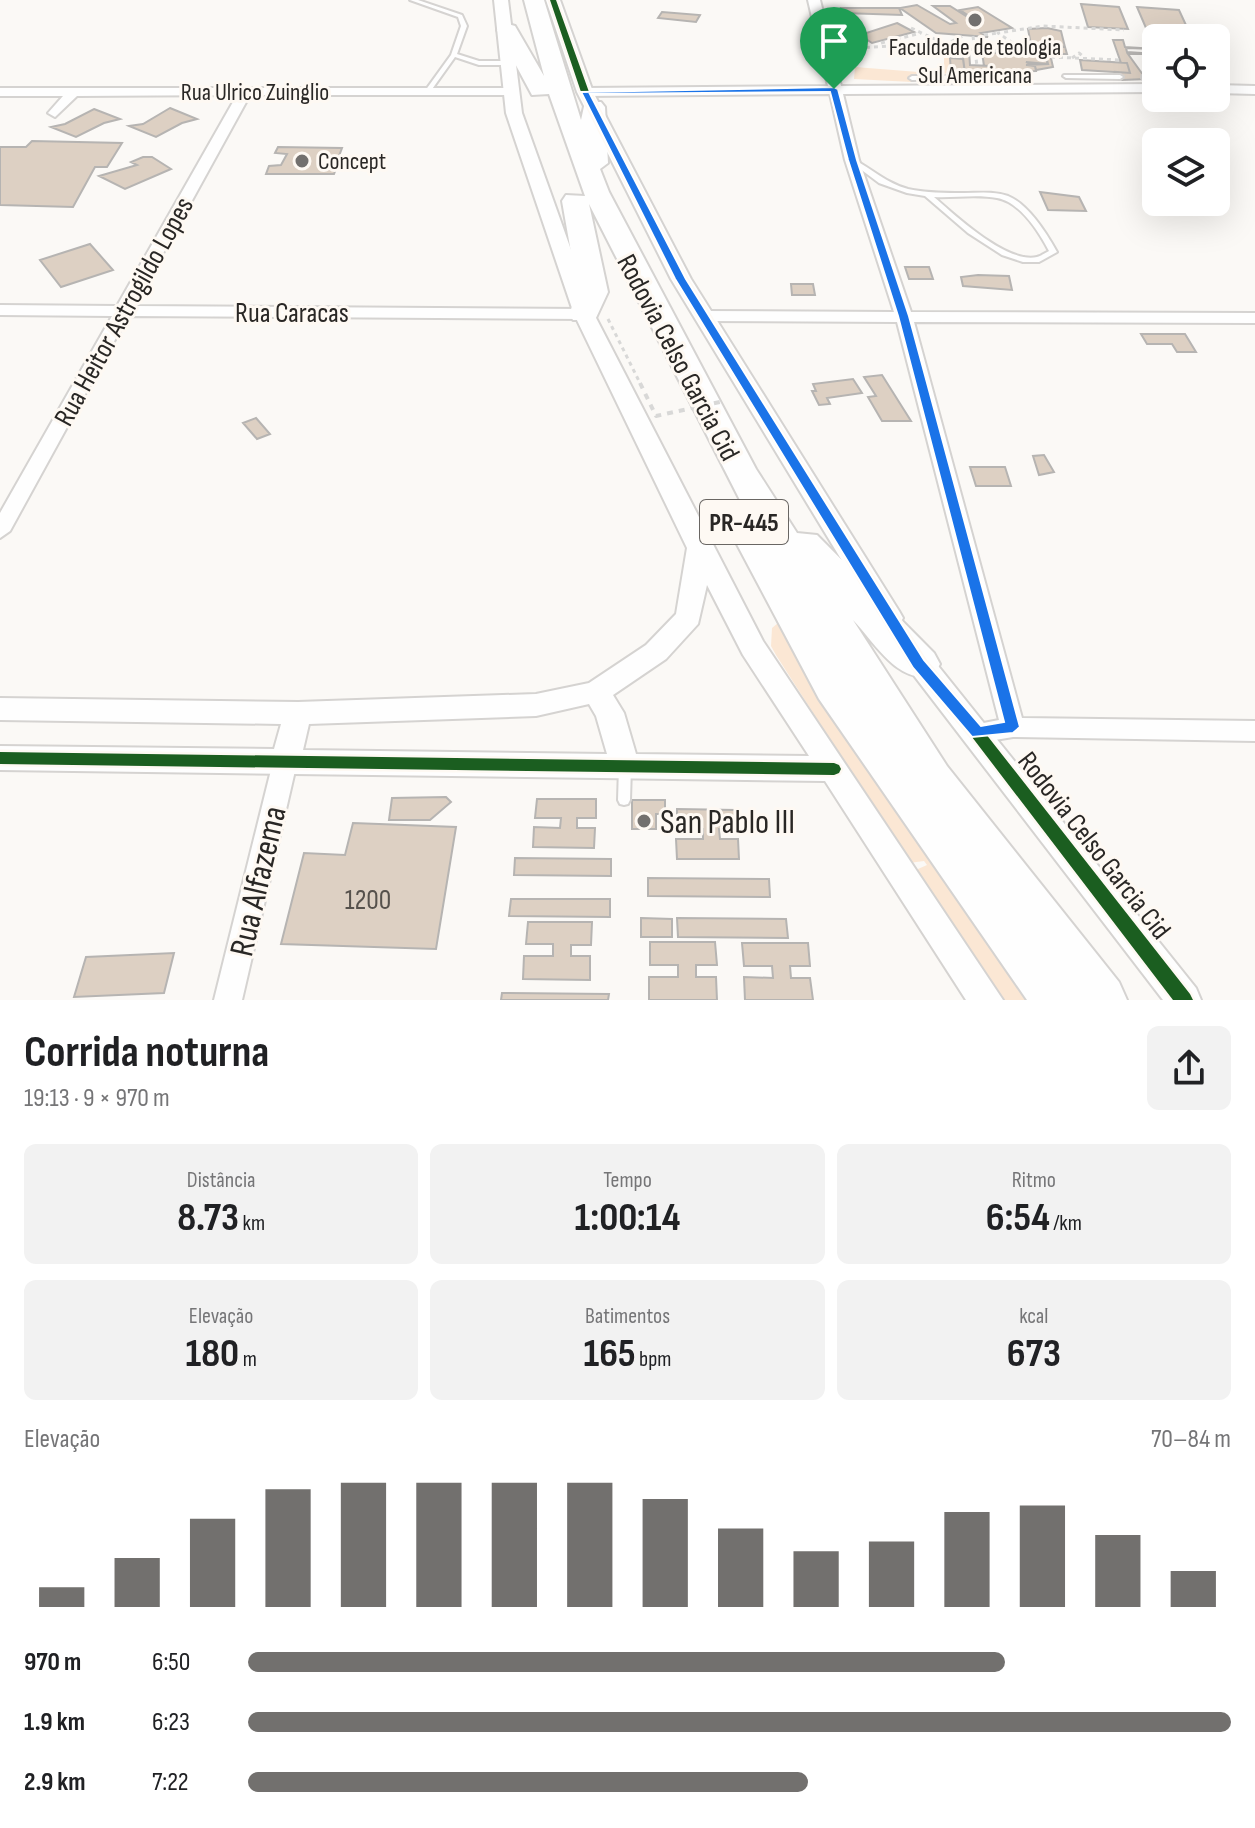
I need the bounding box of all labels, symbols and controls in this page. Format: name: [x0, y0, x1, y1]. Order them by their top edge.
pin: [800, 7, 868, 89]
marker: Faculdade de teologia Sul Americana: [966, 11, 984, 29]
icon: arrive: [812, 19, 856, 63]
map controls: [1142, 24, 1230, 216]
button: locate: [1142, 24, 1230, 112]
place label: Faculdade de teologia Sul Americana: [889, 33, 1061, 90]
street label: Rua Ulrico Zuinglio: [181, 78, 329, 107]
button: layers: [1142, 128, 1230, 216]
place label: Concept: [318, 147, 386, 176]
marker: Concept: [293, 152, 311, 170]
street label: Rua Heitor Astrogildo Lopes: [48, 191, 201, 432]
street label: Rodovia Celso Garcia Cid: [609, 249, 746, 466]
street label: Rua Caracas: [235, 297, 349, 330]
road number: PR-445: [700, 500, 788, 544]
street label: Rodovia Celso Garcia Cid: [1010, 746, 1177, 946]
street label: Rua Alfazema: [221, 802, 296, 960]
place label: San Pablo III: [660, 802, 795, 843]
marker: San Pablo III: [635, 812, 653, 830]
house number: 1200: [345, 884, 391, 917]
text: Corrida noturna: [24, 1026, 269, 1079]
button: share: [1147, 1026, 1231, 1110]
text: 19:13 · 9 × 970 m: [24, 1083, 170, 1114]
text: Distância: [187, 1167, 256, 1194]
text: Tempo: [603, 1167, 652, 1194]
text: Ritmo: [1012, 1167, 1056, 1194]
text: 8.73: [177, 1194, 239, 1242]
text: 1:00:14: [575, 1194, 680, 1242]
text: 6:54: [986, 1194, 1050, 1242]
text: km: [239, 1210, 265, 1237]
text: /km: [1050, 1210, 1082, 1237]
text: Elevação: [189, 1303, 253, 1330]
text: Batimentos: [585, 1303, 670, 1330]
text: kcal: [1019, 1303, 1048, 1330]
text: 180: [186, 1330, 239, 1378]
text: 165: [584, 1330, 636, 1378]
text: 673: [1007, 1330, 1061, 1378]
text: m: [239, 1346, 257, 1373]
text: bpm: [636, 1346, 671, 1373]
text: Elevação: [24, 1424, 100, 1455]
text: 70–84 m: [1151, 1424, 1231, 1455]
text: 970 m: [24, 1647, 81, 1678]
text: 6:50: [152, 1647, 190, 1678]
text: 1.9 km: [24, 1707, 85, 1738]
text: 6:23: [152, 1707, 190, 1738]
text: 2.9 km: [24, 1767, 86, 1798]
text: 7:22: [152, 1767, 189, 1798]

